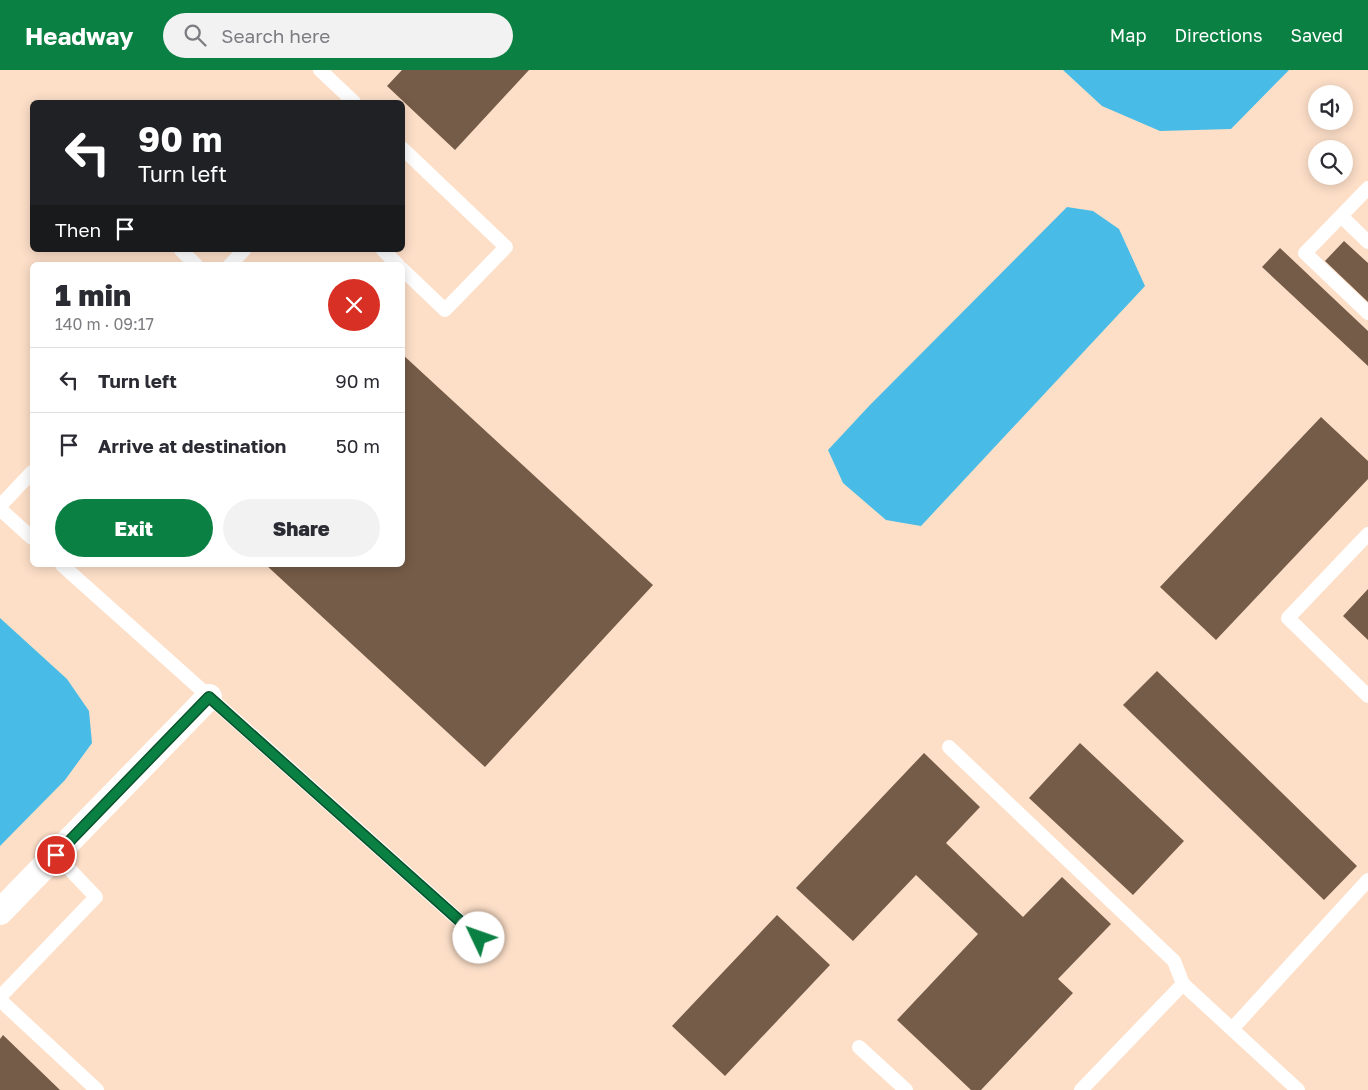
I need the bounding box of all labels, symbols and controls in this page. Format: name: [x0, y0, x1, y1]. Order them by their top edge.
search box: [163, 13, 513, 58]
text: Headway: [25, 21, 133, 50]
icon: search: [181, 21, 209, 49]
text: Search here: [221, 24, 330, 47]
text: Map: [1110, 24, 1146, 46]
text: Directions: [1174, 24, 1262, 46]
text: Saved: [1290, 24, 1343, 46]
map controls: [1308, 85, 1353, 185]
button: sound: [1308, 85, 1353, 130]
text: 90 m: [138, 118, 222, 160]
icon: left: [55, 120, 120, 185]
button: search: [1308, 140, 1353, 185]
text: Turn left: [138, 160, 227, 187]
icon: arrive: [111, 215, 139, 243]
text: Then: [55, 218, 101, 241]
text: 1 min: [55, 277, 131, 313]
button: close: [328, 279, 380, 331]
text: 140 m · 09:17: [55, 314, 154, 334]
icon: left: [55, 366, 83, 394]
text: Turn left: [98, 369, 177, 392]
text: 90 m: [335, 369, 380, 392]
icon: arrive: [55, 431, 83, 459]
text: Arrive at destination: [98, 434, 286, 457]
text: 50 m: [336, 434, 380, 457]
button: Exit: [55, 499, 213, 557]
button: Share: [223, 499, 380, 557]
pin: [35, 834, 77, 876]
icon: arrive: [42, 841, 70, 869]
position arrow: [452, 911, 504, 963]

